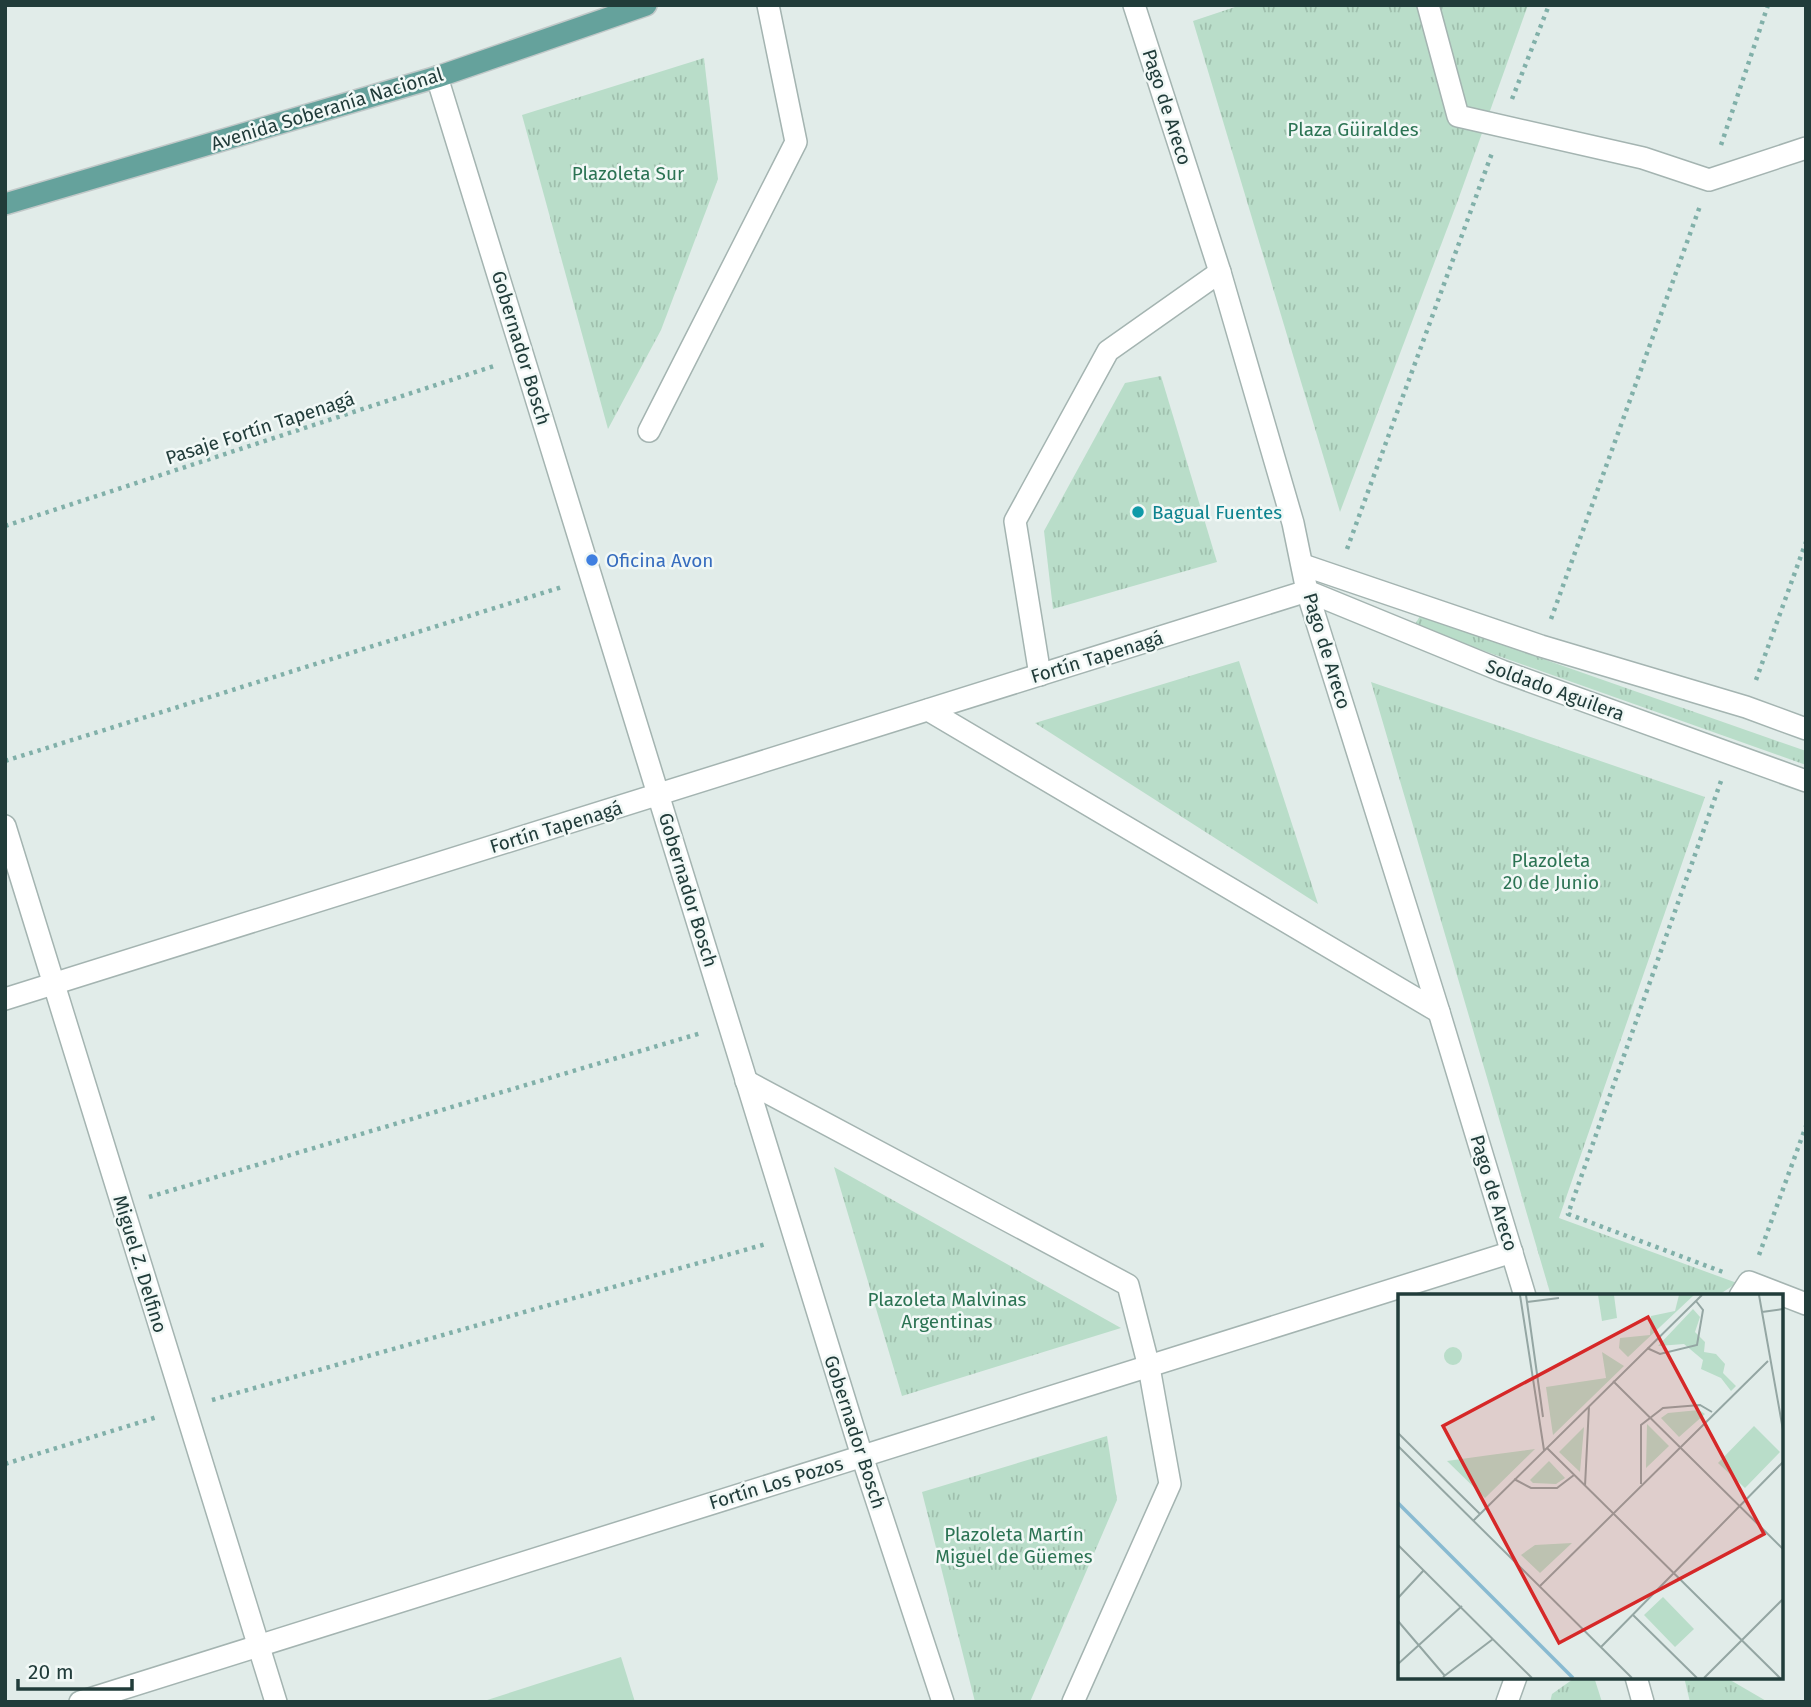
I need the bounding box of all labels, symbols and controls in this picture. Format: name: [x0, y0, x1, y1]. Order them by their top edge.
street label: Pago de Areco: [1137, 46, 1197, 168]
street label: Avenida Soberanía Nacional: [208, 63, 446, 155]
park label: Plaza Güiraldes: [1287, 118, 1419, 141]
park label: Plazoleta Sur: [572, 162, 685, 185]
street label: Gobernador Bosch: [487, 268, 555, 428]
street label: Pasaje Fortín Tapenagá: [163, 387, 357, 469]
place label: Bagual Fuentes: [1152, 501, 1282, 524]
marker: Bagual Fuentes: [1130, 504, 1146, 520]
place label: Oficina Avon: [606, 549, 713, 572]
marker: Oficina Avon: [584, 552, 600, 568]
street label: Pago de Areco: [1298, 590, 1356, 712]
street label: Fortín Tapenagá: [1028, 626, 1166, 688]
street label: Soldado Aguilera: [1482, 654, 1628, 726]
street label: Fortín Tapenagá: [487, 796, 625, 858]
street label: Gobernador Bosch: [654, 810, 722, 970]
park label: Plazoleta 20 de Junio: [1503, 849, 1599, 894]
street label: Pago de Areco: [1465, 1132, 1523, 1254]
street label: Miguel Z. Delfino: [108, 1192, 172, 1336]
park label: Plazoleta Malvinas Argentinas: [867, 1288, 1027, 1333]
inset map: [1398, 1294, 1783, 1679]
street label: Gobernador Bosch: [819, 1352, 891, 1512]
street label: Fortín Los Pozos: [706, 1452, 846, 1514]
park label: Plazoleta Martín Miguel de Güemes: [935, 1523, 1093, 1568]
scale bar: [18, 1648, 131, 1692]
text: 20 m: [28, 1659, 74, 1685]

